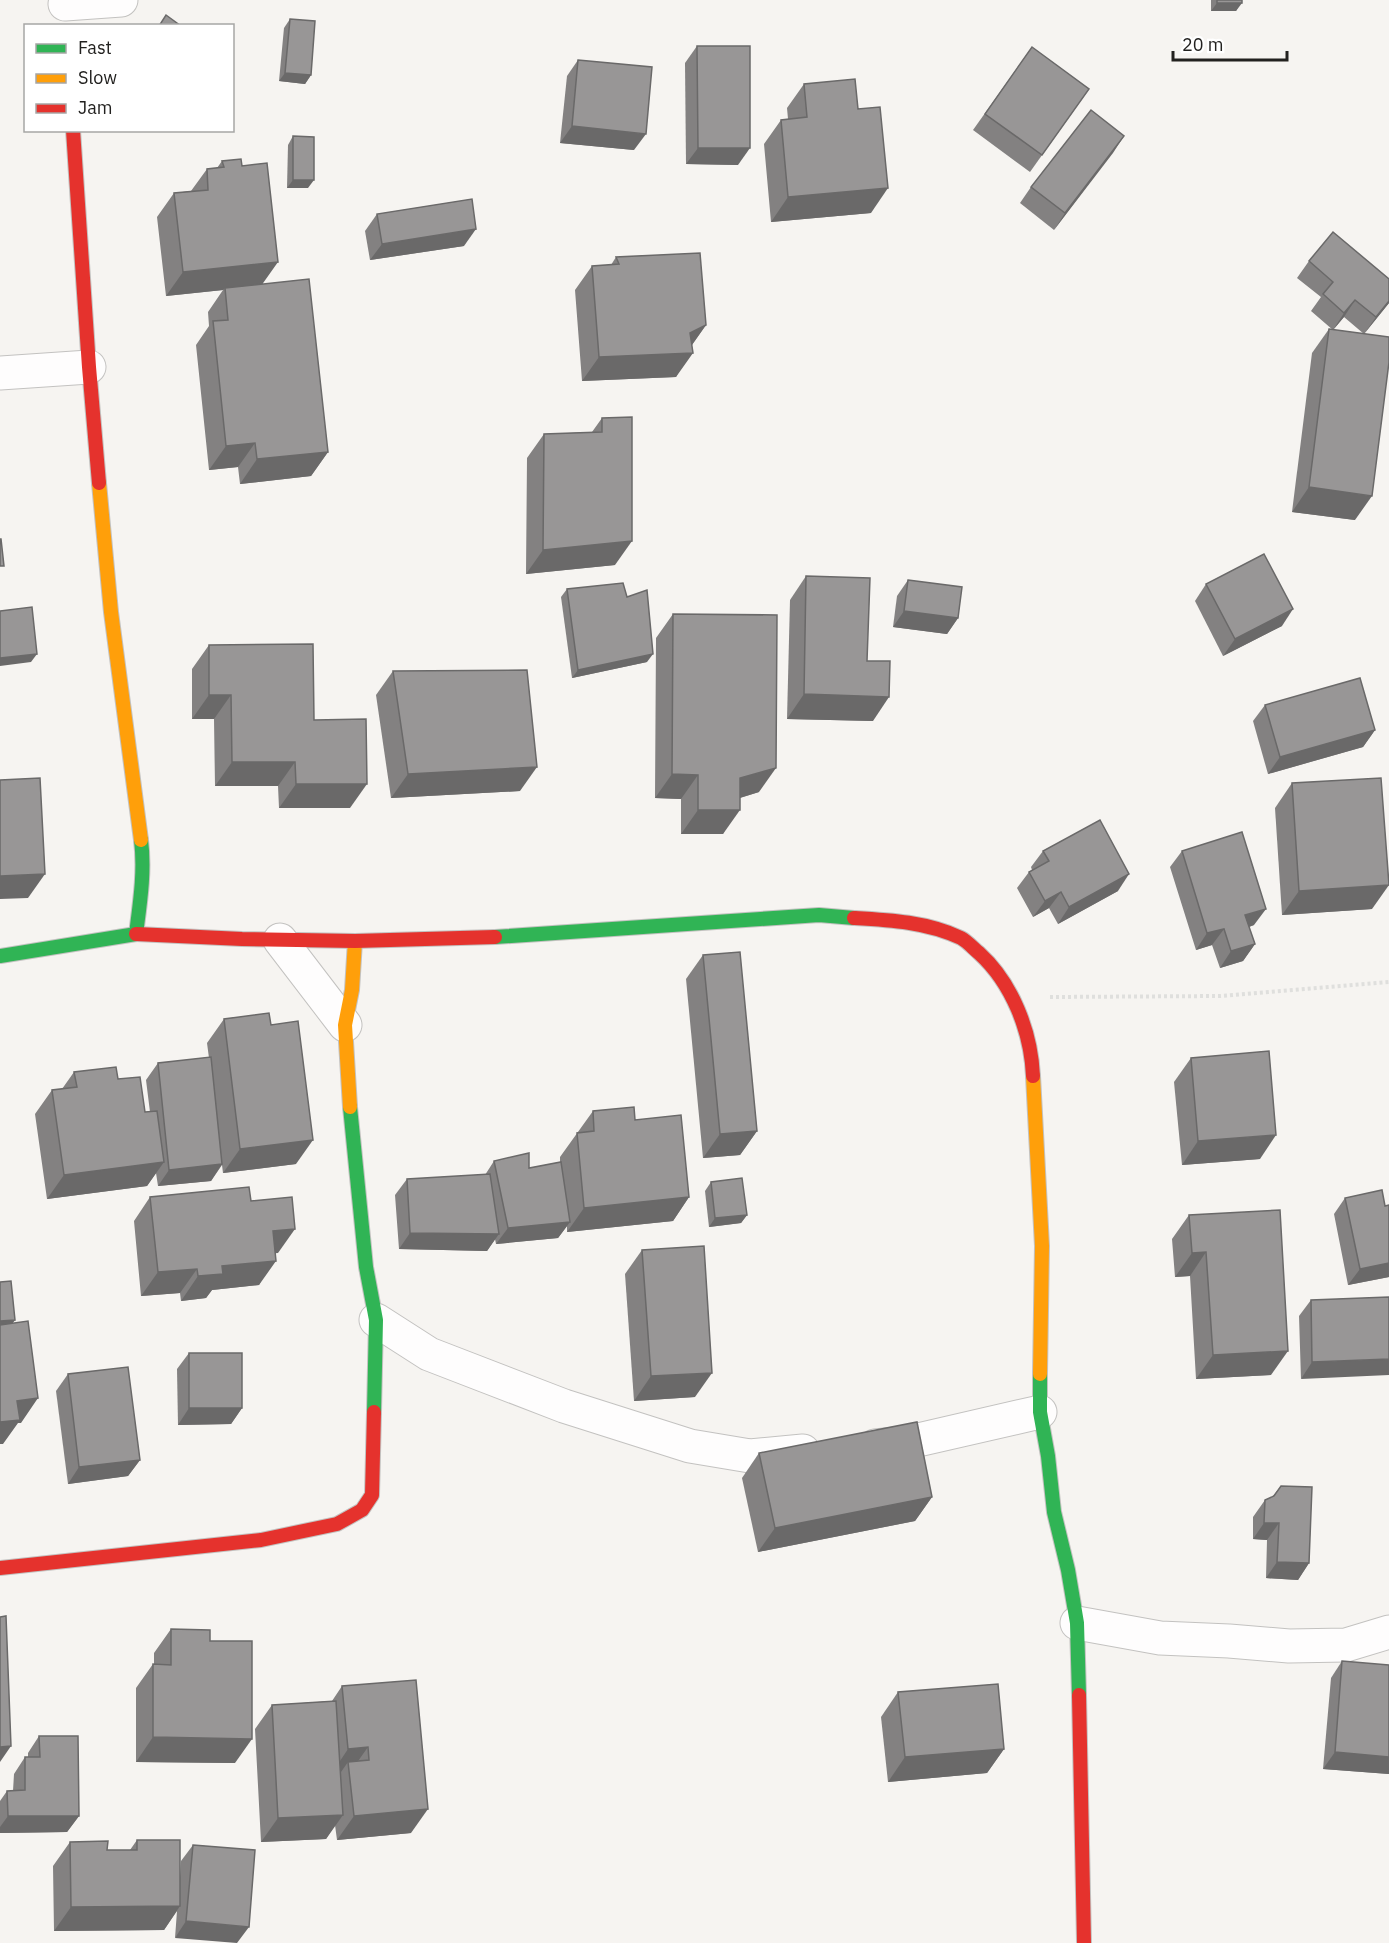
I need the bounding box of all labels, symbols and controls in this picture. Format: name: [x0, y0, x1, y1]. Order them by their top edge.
legend: [24, 24, 234, 132]
scale bar: [1173, 24, 1287, 62]
text: 20 m: [1182, 33, 1224, 56]
text: Fast: [78, 36, 112, 59]
text: Slow: [78, 66, 117, 89]
text: Jam: [78, 96, 113, 119]

